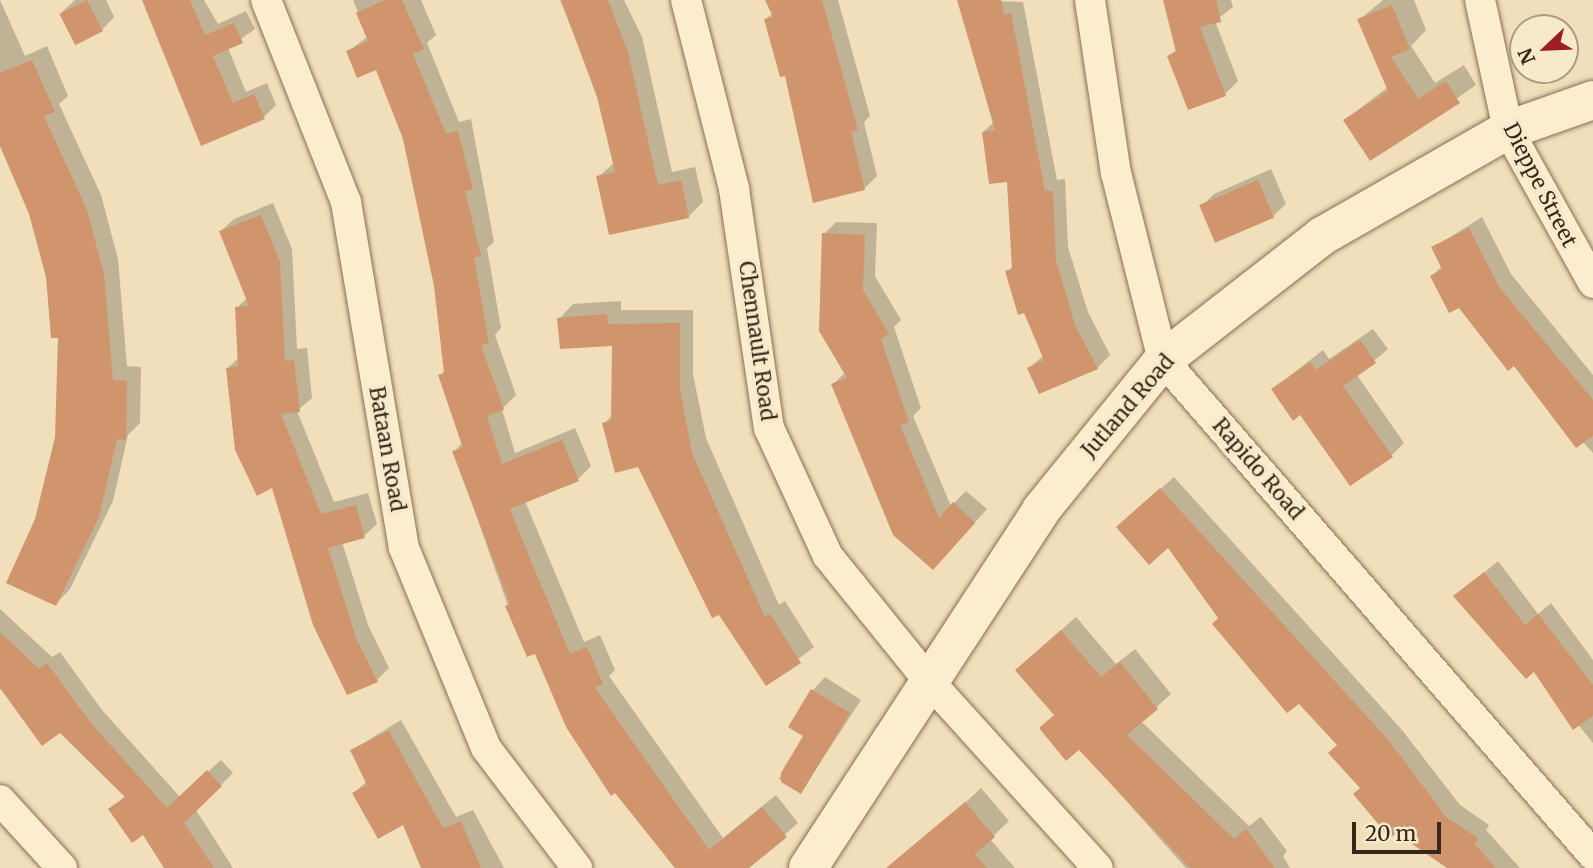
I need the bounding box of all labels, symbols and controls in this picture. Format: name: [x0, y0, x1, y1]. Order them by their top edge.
north arrow: [1509, 14, 1579, 84]
text: N: [1513, 45, 1540, 68]
street label: Dieppe Street: [1498, 119, 1582, 251]
street label: Chennault Road: [733, 260, 781, 422]
street label: Jutland Road: [1076, 349, 1180, 463]
street label: Bataan Road: [364, 384, 410, 514]
street label: Rapido Road: [1207, 413, 1309, 525]
scale bar: [1355, 808, 1444, 852]
text: 20 m: [1365, 820, 1416, 847]

